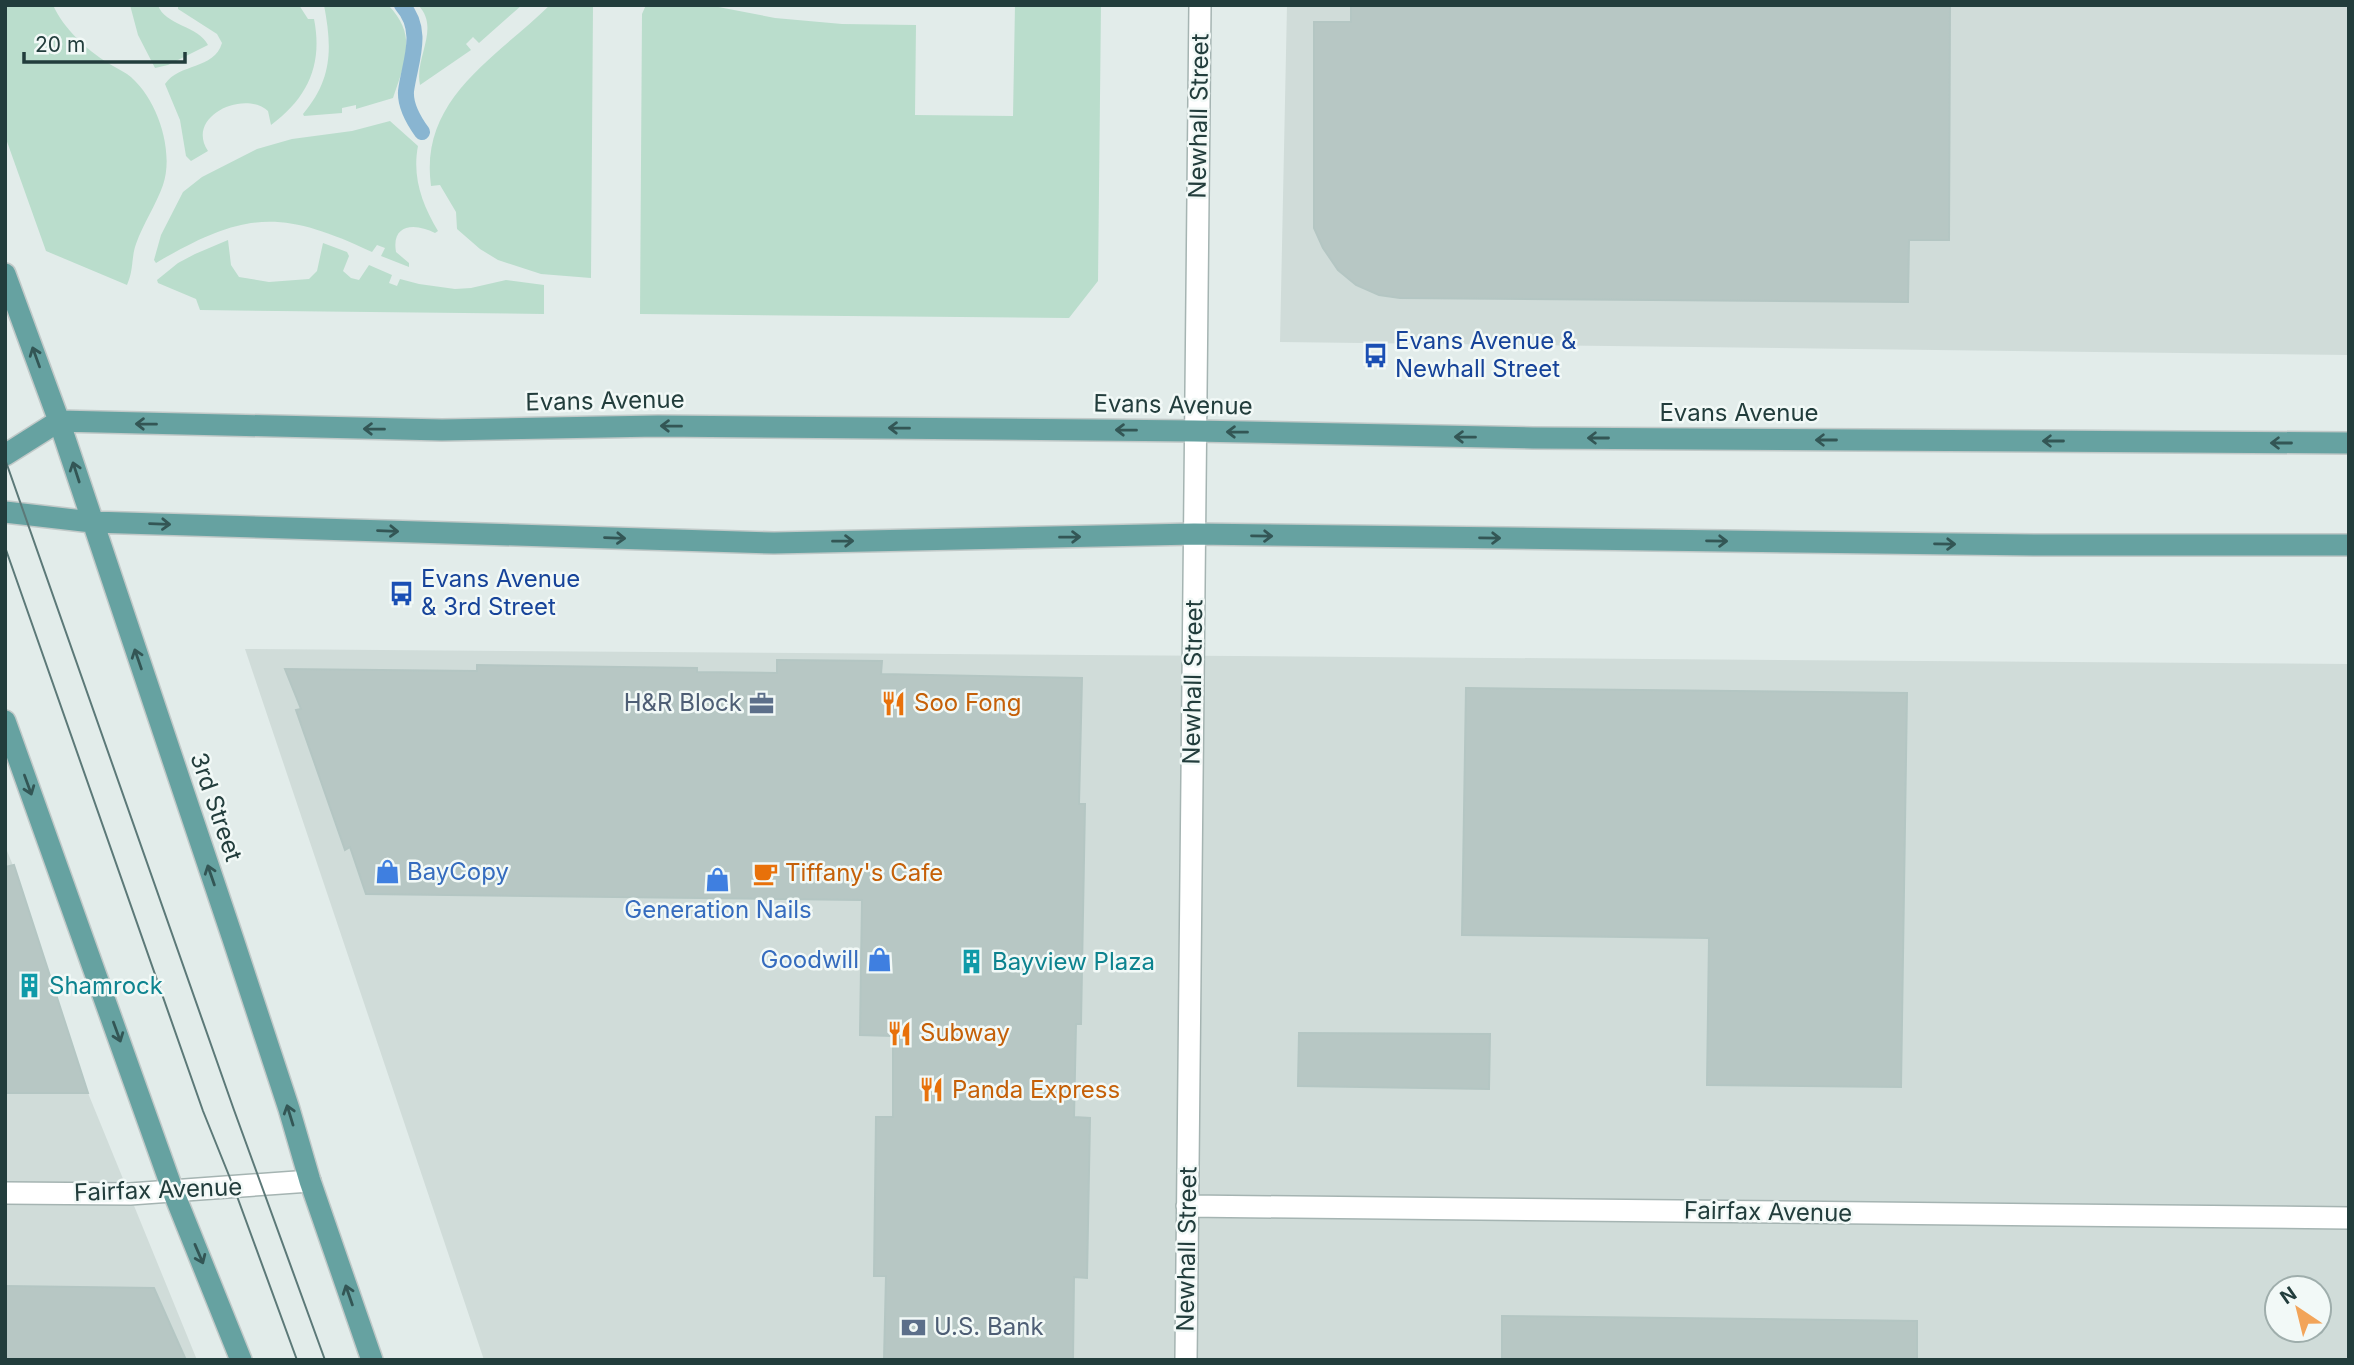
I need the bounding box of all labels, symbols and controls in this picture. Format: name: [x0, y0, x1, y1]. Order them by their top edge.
scale bar: [24, 21, 186, 65]
text: 20 m: [35, 32, 85, 57]
street label: Newhall Street: [1183, 33, 1214, 199]
place label: Evans Avenue & Newhall Street: [1395, 326, 1577, 383]
bus stop icon: Evans Avenue & Newhall Street: [1361, 341, 1389, 369]
one-way arrow: [29, 347, 41, 369]
street label: Evans Avenue: [525, 385, 685, 416]
street label: Evans Avenue: [1093, 389, 1253, 420]
street label: Evans Avenue: [1659, 398, 1819, 427]
one-way arrow: [135, 417, 158, 430]
one-way arrow: [660, 419, 683, 433]
one-way arrow: [888, 421, 911, 435]
one-way arrow: [362, 422, 385, 435]
one-way arrow: [1115, 424, 1138, 437]
one-way arrow: [1226, 425, 1249, 439]
one-way arrow: [1454, 430, 1477, 443]
one-way arrow: [1587, 432, 1610, 445]
one-way arrow: [1814, 433, 1837, 447]
one-way arrow: [2042, 435, 2065, 448]
one-way arrow: [2269, 436, 2292, 450]
one-way arrow: [68, 461, 81, 483]
one-way arrow: [148, 517, 171, 530]
one-way arrow: [376, 524, 399, 537]
one-way arrow: [1251, 529, 1274, 542]
one-way arrow: [1058, 530, 1081, 544]
one-way arrow: [603, 531, 626, 544]
one-way arrow: [1478, 531, 1501, 545]
one-way arrow: [1706, 534, 1729, 548]
one-way arrow: [831, 535, 854, 548]
one-way arrow: [1933, 537, 1956, 551]
place label: Evans Avenue & 3rd Street: [421, 564, 580, 621]
bus stop icon: Evans Avenue & 3rd Street: [387, 579, 415, 607]
street label: Newhall Street: [1177, 599, 1208, 765]
one-way arrow: [131, 648, 144, 670]
place label: H&R Block: [624, 688, 742, 717]
place label: Soo Fong: [914, 688, 1021, 717]
office icon: H&R Block: [748, 689, 776, 717]
restaurant icon: Soo Fong: [880, 689, 908, 717]
street label: 3rd Street: [184, 749, 249, 865]
one-way arrow: [23, 773, 35, 795]
place label: BayCopy: [407, 857, 509, 886]
shop icon: BayCopy: [373, 858, 401, 886]
place label: Tiffany's Cafe: [785, 858, 943, 887]
cafe icon: Tiffany's Cafe: [751, 859, 779, 887]
one-way arrow: [204, 864, 216, 886]
shop icon: Generation Nails: [704, 865, 732, 893]
place label: Generation Nails: [624, 895, 812, 924]
place label: Goodwill: [761, 945, 859, 974]
shop icon: Goodwill: [865, 946, 893, 974]
place label: Bayview Plaza: [992, 947, 1155, 976]
building icon: Bayview Plaza: [958, 948, 986, 976]
place label: Shamrock: [49, 971, 163, 1000]
building icon: Shamrock: [15, 972, 43, 1000]
place label: Subway: [920, 1018, 1010, 1047]
restaurant icon: Subway: [886, 1019, 914, 1047]
one-way arrow: [112, 1020, 124, 1042]
place label: Panda Express: [952, 1075, 1120, 1104]
restaurant icon: Panda Express: [918, 1076, 946, 1104]
one-way arrow: [283, 1105, 296, 1127]
street label: Newhall Street: [1171, 1166, 1202, 1332]
street label: Fairfax Avenue: [73, 1172, 243, 1207]
street label: Fairfax Avenue: [1684, 1196, 1852, 1227]
one-way arrow: [193, 1243, 206, 1265]
north arrow: [2263, 1274, 2333, 1344]
text: N: [2276, 1282, 2301, 1309]
one-way arrow: [342, 1285, 355, 1307]
place label: U.S. Bank: [934, 1312, 1044, 1341]
bank icon: U.S. Bank: [900, 1313, 928, 1341]

